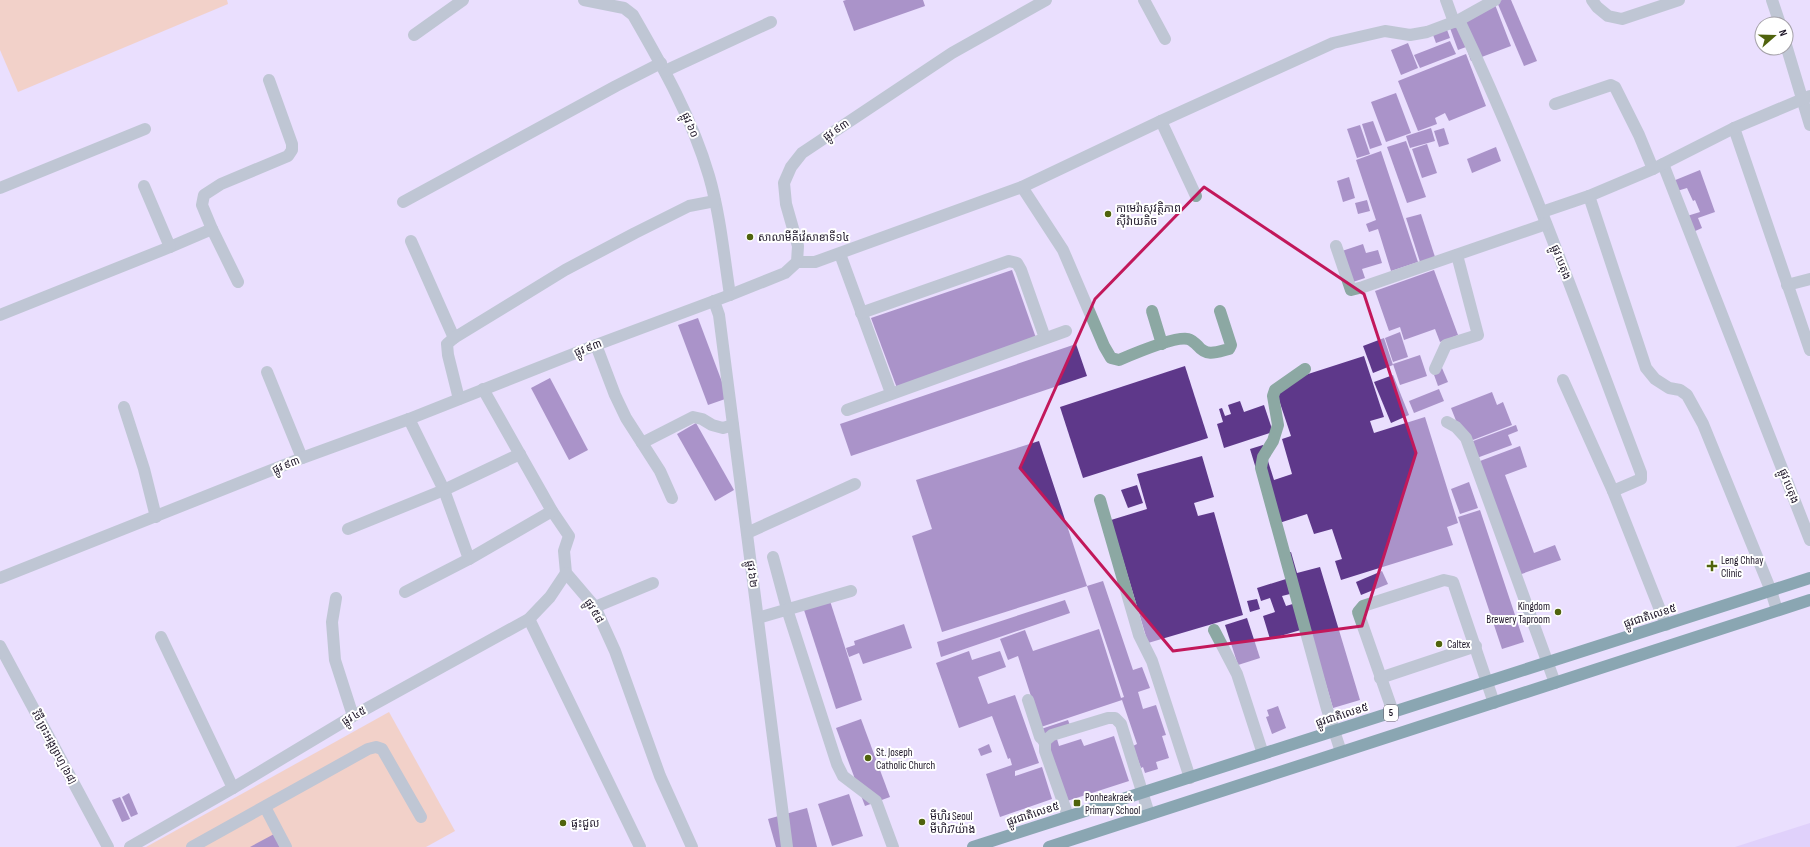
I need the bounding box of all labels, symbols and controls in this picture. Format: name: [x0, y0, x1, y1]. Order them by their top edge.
north arrow: [1754, 16, 1794, 56]
text: N: [1776, 28, 1790, 38]
street label: ផ្លូវ ៦០: [676, 110, 701, 141]
street label: ផ្លូវ ៩៣: [820, 117, 853, 146]
place label: កាមេរ៉ាសុវត្ថិភាព ស៊ីវ៉ាយតិច: [1116, 201, 1181, 228]
marker: កាមេរ៉ាសុវត្ថិភាព ស៊ីវ៉ាយតិច: [1103, 209, 1113, 219]
place label: សាលាមីគីវ៉េសាខាទី១៤: [758, 230, 850, 244]
marker: សាលាមីគីវ៉េសាខាទី១៤: [745, 232, 755, 242]
street label: ផ្លូវ បេតុង: [1545, 243, 1574, 283]
street label: ផ្លូវ ៩៣: [572, 337, 605, 362]
street label: ផ្លូវ ៩៣: [270, 454, 303, 479]
street label: ផ្លូវ បេតុង: [1773, 467, 1802, 507]
place label: Leng Chhay Clinic: [1721, 554, 1764, 580]
street label: ផ្លូវ ៦២: [741, 560, 760, 589]
marker: Leng Chhay Clinic: [1706, 560, 1718, 572]
street label: ផ្លូវ ៥៨: [579, 596, 606, 627]
place label: Kingdom Brewery Taproom: [1486, 600, 1550, 626]
street label: ផ្លូវជាតិលេខ៥: [1622, 601, 1679, 634]
marker: Kingdom Brewery Taproom: [1553, 607, 1563, 617]
place label: Caltex: [1447, 638, 1470, 651]
marker: Caltex: [1434, 639, 1444, 649]
street label: ផ្លូវជាតិលេខ៥: [1314, 700, 1371, 733]
street label: ផ្លូវ ៤៥: [339, 704, 370, 731]
road number: 5: [1384, 705, 1398, 721]
street label: វិថី ព្រះអង្គព្រហ្ម (៦៨): [29, 707, 80, 786]
place label: St. Joseph Catholic Church: [876, 746, 936, 772]
marker: St. Joseph Catholic Church: [863, 753, 873, 763]
place label: Ponheakraek Primary School: [1085, 791, 1140, 817]
marker: Ponheakraek Primary School: [1072, 798, 1082, 808]
street label: ផ្លូវជាតិលេខ៥: [1005, 799, 1062, 832]
place label: មីហិរ Seoul មីហិរ7យ៉ាង: [930, 809, 975, 836]
place label: ផ្ទះជួល: [571, 817, 599, 830]
marker: មីហិរ Seoul មីហិរ7យ៉ាង: [917, 817, 927, 827]
marker: ផ្ទះជួល: [558, 818, 568, 828]

